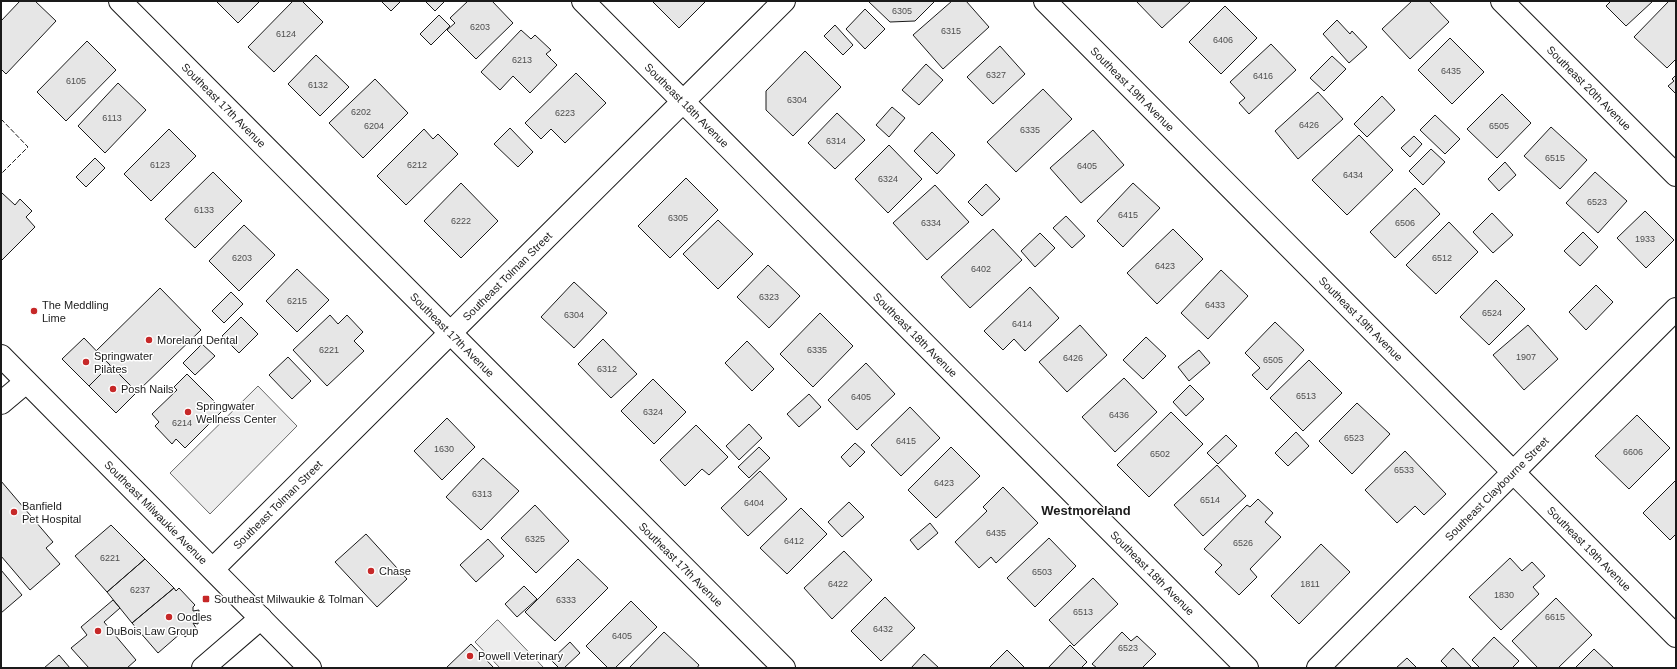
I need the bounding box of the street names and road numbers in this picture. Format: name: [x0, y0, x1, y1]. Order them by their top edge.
street label: Southeast 19th Avenue: [1088, 44, 1177, 134]
street label: Southeast 20th Avenue: [1545, 44, 1633, 132]
street label: Southeast 17th Avenue: [179, 61, 268, 150]
street label: Southeast 18th Avenue: [642, 61, 731, 150]
street label: Southeast Tolman Street: [460, 230, 554, 323]
street label: Southeast 19th Avenue: [1316, 274, 1405, 363]
street label: Southeast 17th Avenue: [408, 290, 497, 379]
street label: Southeast 18th Avenue: [871, 290, 960, 379]
street label: Southeast Claybourne Street: [1442, 435, 1551, 543]
street label: Southeast Milwaukie Avenue: [102, 458, 210, 566]
street label: Southeast Tolman Street: [231, 458, 324, 552]
street label: Southeast 19th Avenue: [1545, 504, 1633, 593]
street label: Southeast 17th Avenue: [637, 520, 725, 609]
street label: Southeast 18th Avenue: [1108, 528, 1197, 617]

